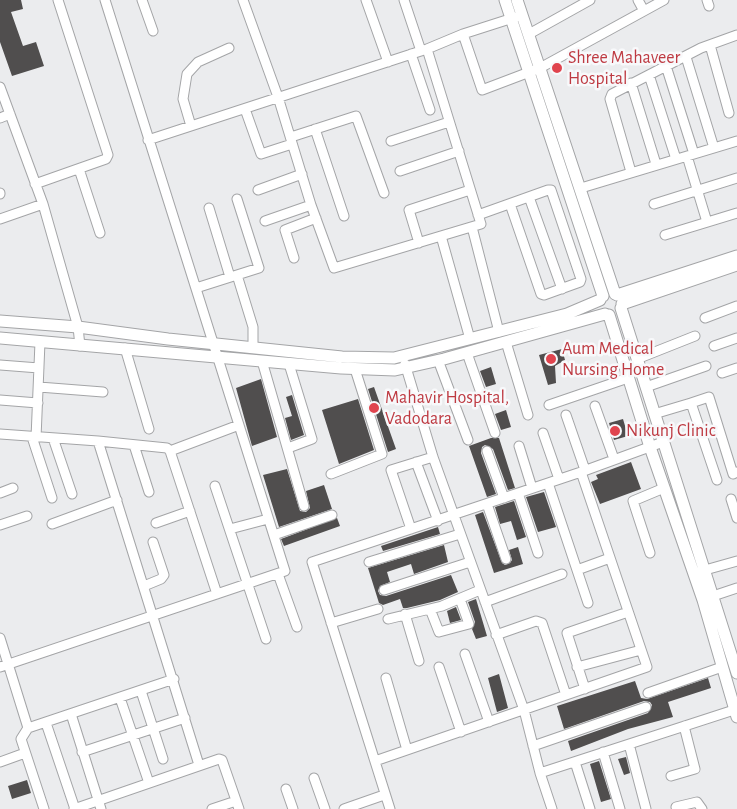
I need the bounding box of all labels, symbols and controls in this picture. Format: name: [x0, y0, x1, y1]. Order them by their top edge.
place label: Shree Mahaveer Hospital: [568, 47, 680, 90]
marker: Shree Mahaveer Hospital: [550, 61, 564, 75]
place label: Aum Medical Nursing Home: [562, 338, 664, 380]
marker: Aum Medical Nursing Home: [544, 352, 558, 366]
place label: Mahavir Hospital, Vadodara: [385, 387, 509, 429]
marker: Mahavir Hospital, Vadodara: [367, 401, 381, 415]
place label: Nikunj Clinic: [626, 420, 716, 442]
marker: Nikunj Clinic: [608, 424, 622, 438]

